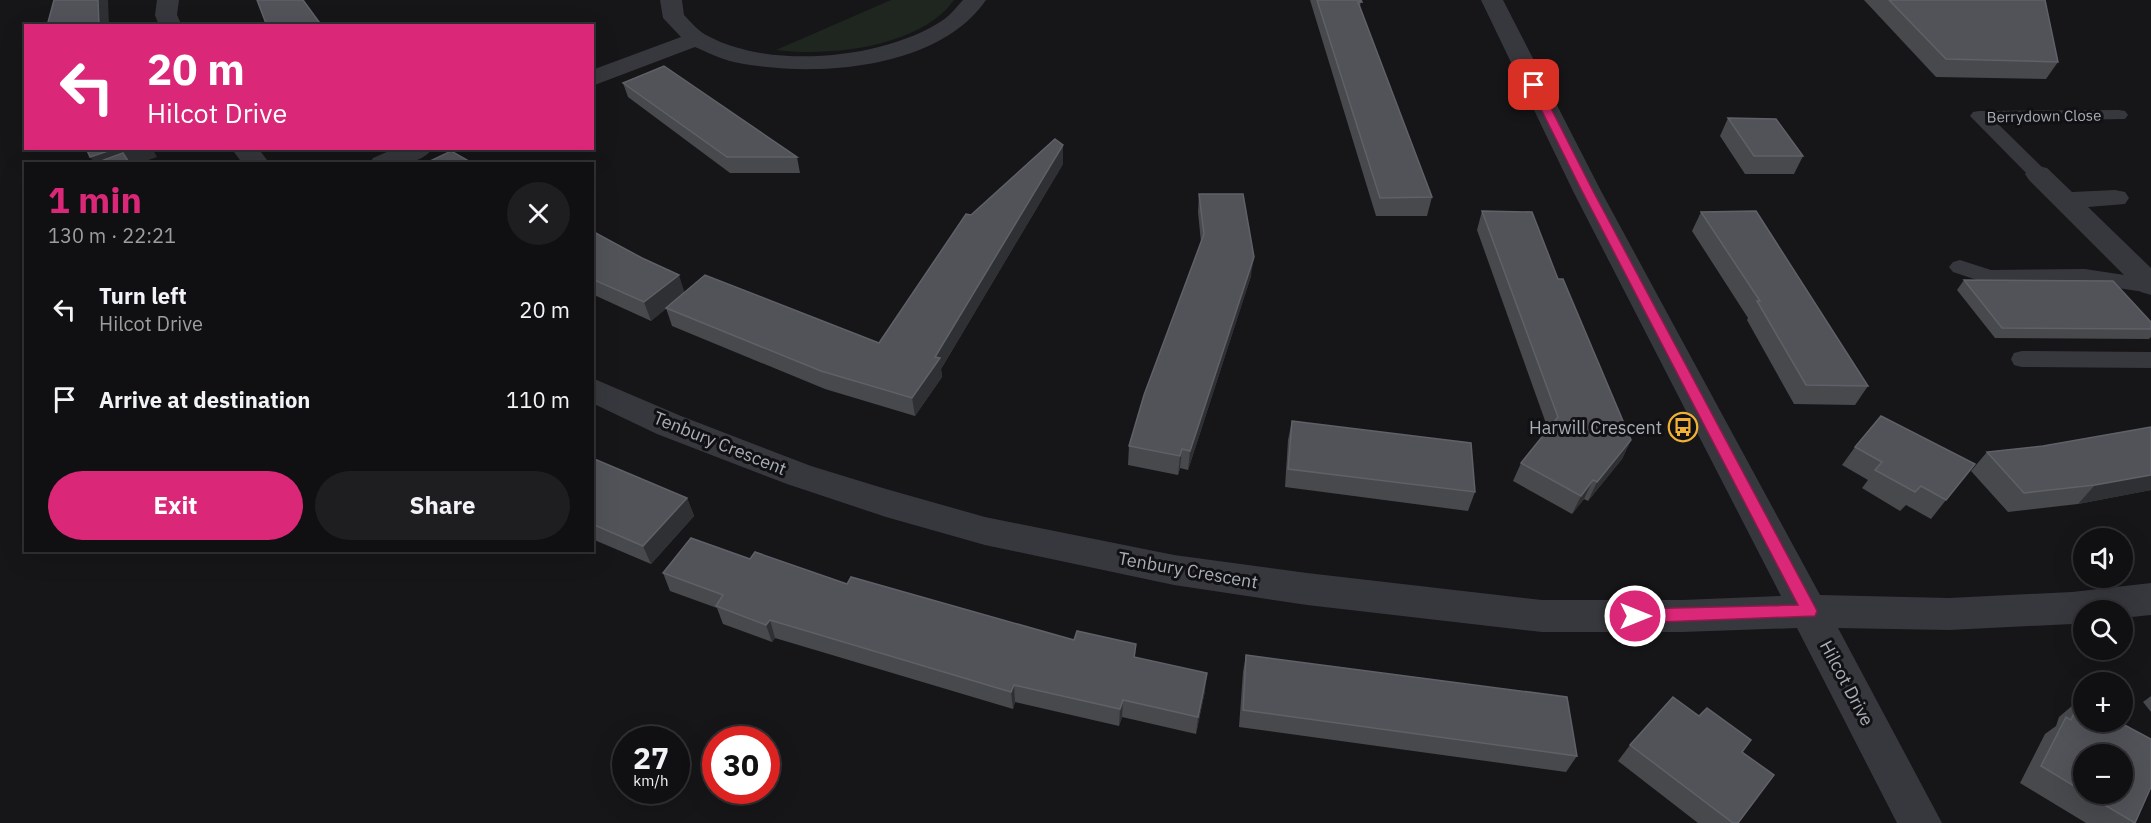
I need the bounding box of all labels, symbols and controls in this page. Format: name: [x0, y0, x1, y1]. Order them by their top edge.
text: 20 m: [147, 42, 245, 97]
icon: left: [48, 48, 126, 126]
pin: [1508, 59, 1559, 110]
icon: arrive: [1517, 68, 1550, 101]
text: Hilcot Drive: [147, 95, 287, 130]
street label: Berrydown Close: [1987, 106, 2101, 126]
text: 1 min: [48, 176, 142, 223]
button: close: [507, 182, 570, 245]
text: 130 m · 22:21: [48, 222, 176, 249]
text: Turn left: [99, 281, 187, 310]
icon: left: [48, 293, 81, 326]
text: 20 m: [519, 295, 570, 324]
text: Hilcot Drive: [99, 310, 203, 337]
icon: arrive: [48, 383, 81, 416]
text: Arrive at destination: [99, 385, 310, 414]
text: 110 m: [506, 385, 570, 414]
street label: Tenbury Crescent: [650, 406, 790, 480]
bus stop icon: Harwill Crescent: [1667, 411, 1699, 443]
place label: Harwill Crescent: [1529, 416, 1662, 439]
button: Exit: [48, 471, 303, 540]
button: Share: [315, 471, 570, 540]
map controls: [2073, 528, 2133, 804]
button: sound: [2073, 528, 2133, 588]
street label: Tenbury Crescent: [1116, 546, 1260, 594]
position arrow: [1603, 584, 1667, 648]
button: search: [2073, 600, 2133, 660]
street label: Hilcot Drive: [1815, 636, 1879, 730]
button: +: [2073, 672, 2133, 732]
speed limit sign: 30: [702, 726, 780, 804]
text: 27: [633, 738, 669, 777]
button: −: [2073, 744, 2133, 804]
text: km/h: [633, 771, 669, 790]

